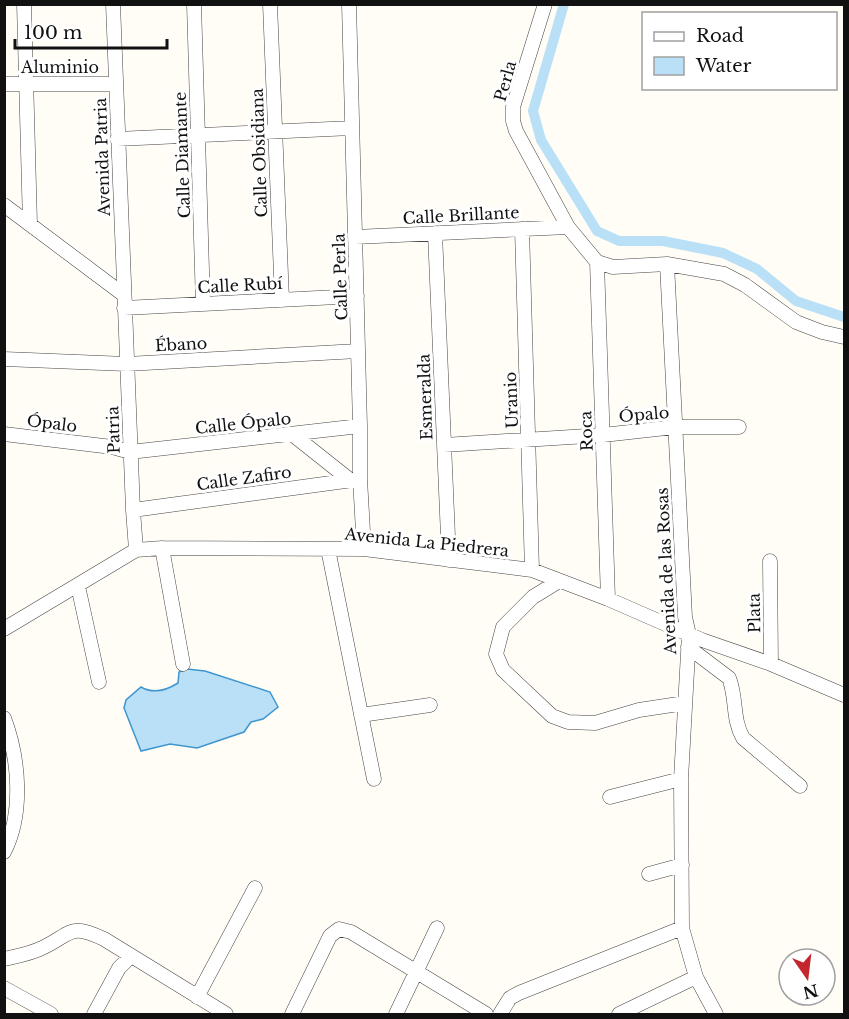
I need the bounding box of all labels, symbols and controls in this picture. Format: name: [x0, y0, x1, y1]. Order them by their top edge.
scale bar: [15, 12, 166, 50]
legend: [642, 12, 837, 90]
text: 100 m: [24, 22, 82, 44]
text: Road: [696, 25, 744, 47]
text: Water: [695, 55, 752, 77]
street label: Aluminio: [20, 57, 99, 77]
street label: Perla: [490, 58, 520, 104]
street label: Calle Obsidiana: [247, 88, 271, 218]
street label: Calle Diamante: [170, 91, 194, 219]
street label: Avenida Patria: [90, 97, 114, 217]
street label: Calle Brillante: [402, 202, 520, 228]
street label: Calle Perla: [328, 233, 352, 321]
street label: Calle Rubí: [197, 273, 284, 297]
street label: Ébano: [154, 333, 208, 355]
street label: Esmeralda: [413, 353, 437, 441]
street label: Uranio: [500, 371, 522, 429]
street label: Ópalo: [618, 402, 670, 426]
street label: Patria: [102, 406, 124, 454]
street label: Calle Ópalo: [194, 408, 292, 438]
street label: Ópalo: [26, 410, 78, 436]
street label: Roca: [575, 410, 597, 452]
street label: Calle Zafiro: [195, 461, 293, 495]
street label: Avenida de las Rosas: [652, 487, 680, 656]
street label: Avenida La Piedrera: [343, 523, 510, 561]
street label: Plata: [744, 593, 764, 633]
north arrow: [777, 947, 837, 1007]
text: N: [801, 980, 820, 1003]

